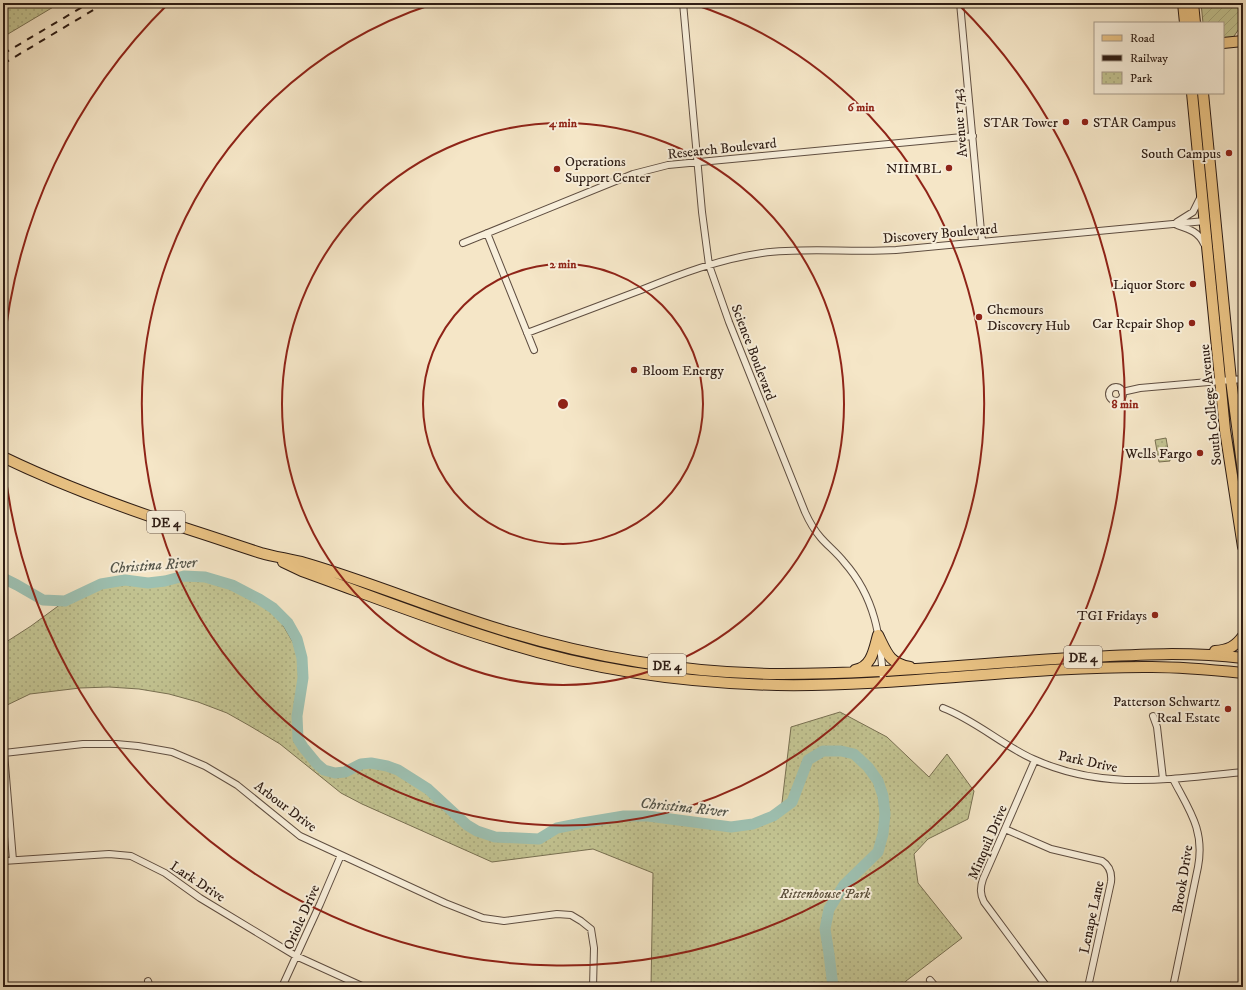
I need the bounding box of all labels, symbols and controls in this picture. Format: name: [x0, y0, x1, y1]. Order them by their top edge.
legend: [1094, 22, 1224, 94]
text: Road: [1130, 31, 1155, 46]
text: Railway: [1130, 51, 1168, 66]
text: Park: [1130, 71, 1152, 86]
street label: Avenue 1743: [948, 88, 972, 158]
text: 6 min: [847, 100, 875, 115]
place label: STAR Tower: [983, 114, 1059, 132]
place label: STAR Campus: [1093, 114, 1176, 132]
text: 4 min: [548, 116, 578, 131]
marker: STAR Tower: [1061, 117, 1071, 127]
marker: STAR Campus: [1080, 117, 1090, 127]
street label: Research Boulevard: [667, 134, 778, 164]
place label: South Campus: [1141, 145, 1221, 163]
marker: South Campus: [1224, 148, 1234, 158]
place label: Operations Support Center: [565, 153, 651, 187]
place label: NIIMBL: [886, 160, 941, 178]
marker: NIIMBL: [944, 163, 954, 173]
marker: Operations Support Center: [552, 164, 562, 174]
street label: Discovery Boulevard: [882, 220, 998, 248]
text: 2 min: [550, 257, 577, 272]
place label: Liquor Store: [1113, 276, 1185, 294]
marker: Liquor Store: [1188, 279, 1198, 289]
place label: Chemours Discovery Hub: [987, 301, 1071, 335]
street label: Science Boulevard: [726, 302, 780, 403]
marker: Chemours Discovery Hub: [974, 312, 984, 322]
place label: Car Repair Shop: [1092, 315, 1184, 333]
marker: Car Repair Shop: [1187, 318, 1197, 328]
street label: South College Avenue: [1196, 343, 1226, 466]
place label: Bloom Energy: [642, 362, 724, 380]
marker: Bloom Energy: [629, 365, 639, 375]
centre of rings: [556, 397, 570, 411]
text: 8 min: [1112, 397, 1139, 412]
place label: Wells Fargo: [1124, 445, 1192, 463]
marker: Wells Fargo: [1195, 448, 1205, 458]
road number: DE 4: [147, 511, 185, 533]
water label: Christina River: [109, 553, 199, 578]
place label: TGI Fridays: [1077, 607, 1147, 625]
marker: TGI Fridays: [1150, 610, 1160, 620]
road number: DE 4: [1064, 646, 1102, 668]
road number: DE 4: [648, 654, 686, 676]
place label: Patterson Schwartz Real Estate: [1113, 693, 1220, 727]
marker: Patterson Schwartz Real Estate: [1223, 704, 1233, 714]
street label: Park Drive: [1056, 747, 1119, 777]
street label: Arbour Drive: [251, 777, 320, 836]
water label: Christina River: [639, 793, 730, 822]
street label: Minquil Drive: [964, 802, 1012, 882]
street label: Brook Drive: [1169, 844, 1197, 914]
street label: Lark Drive: [166, 857, 229, 906]
street label: Lenape Lane: [1075, 879, 1109, 955]
street label: Oriole Drive: [280, 882, 324, 953]
park label: Rittenhouse Park: [779, 885, 870, 903]

